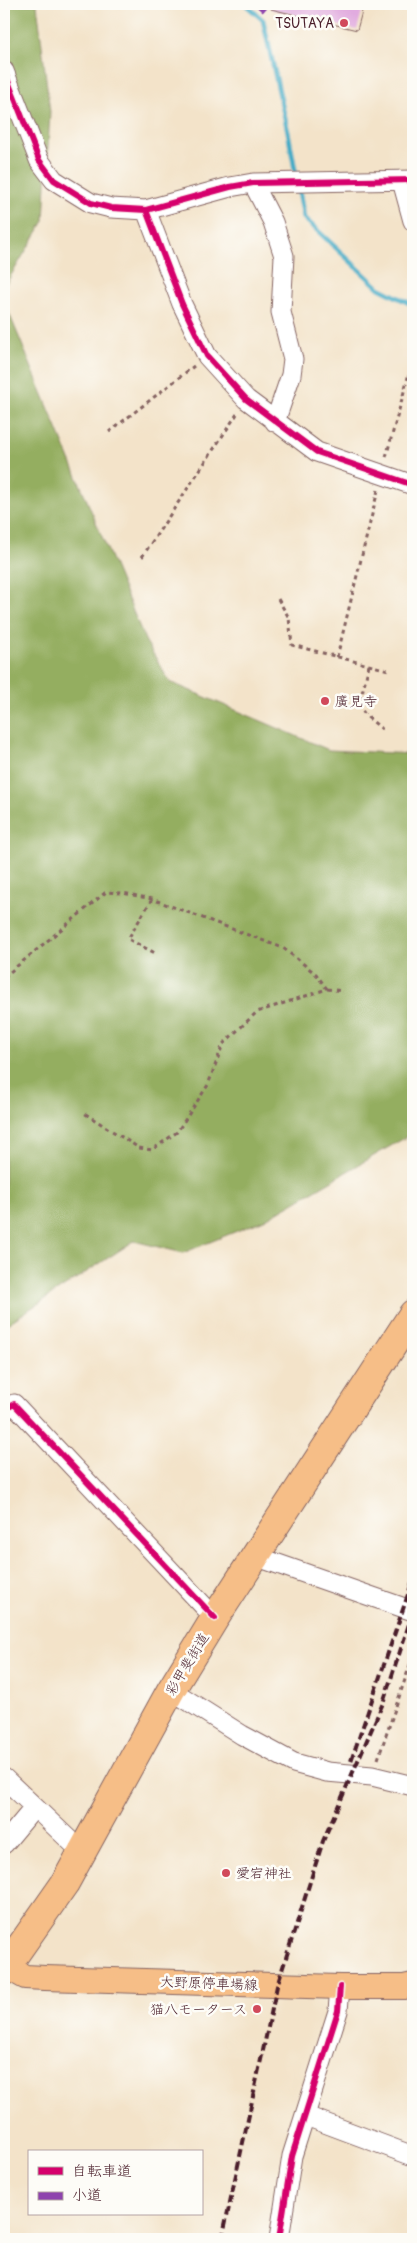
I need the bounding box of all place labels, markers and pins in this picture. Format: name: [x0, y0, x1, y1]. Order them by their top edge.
place label: TSUTAYA: [275, 15, 334, 32]
marker: TSUTAYA: [338, 17, 350, 29]
place label: 廣見寺: [335, 693, 377, 710]
marker: 廣見寺: [319, 695, 331, 707]
place label: 愛宕神社: [236, 1865, 292, 1882]
marker: 愛宕神社: [220, 1867, 232, 1879]
place label: 猫八モータース: [150, 2001, 247, 2018]
marker: 猫八モータース: [251, 2003, 263, 2015]

